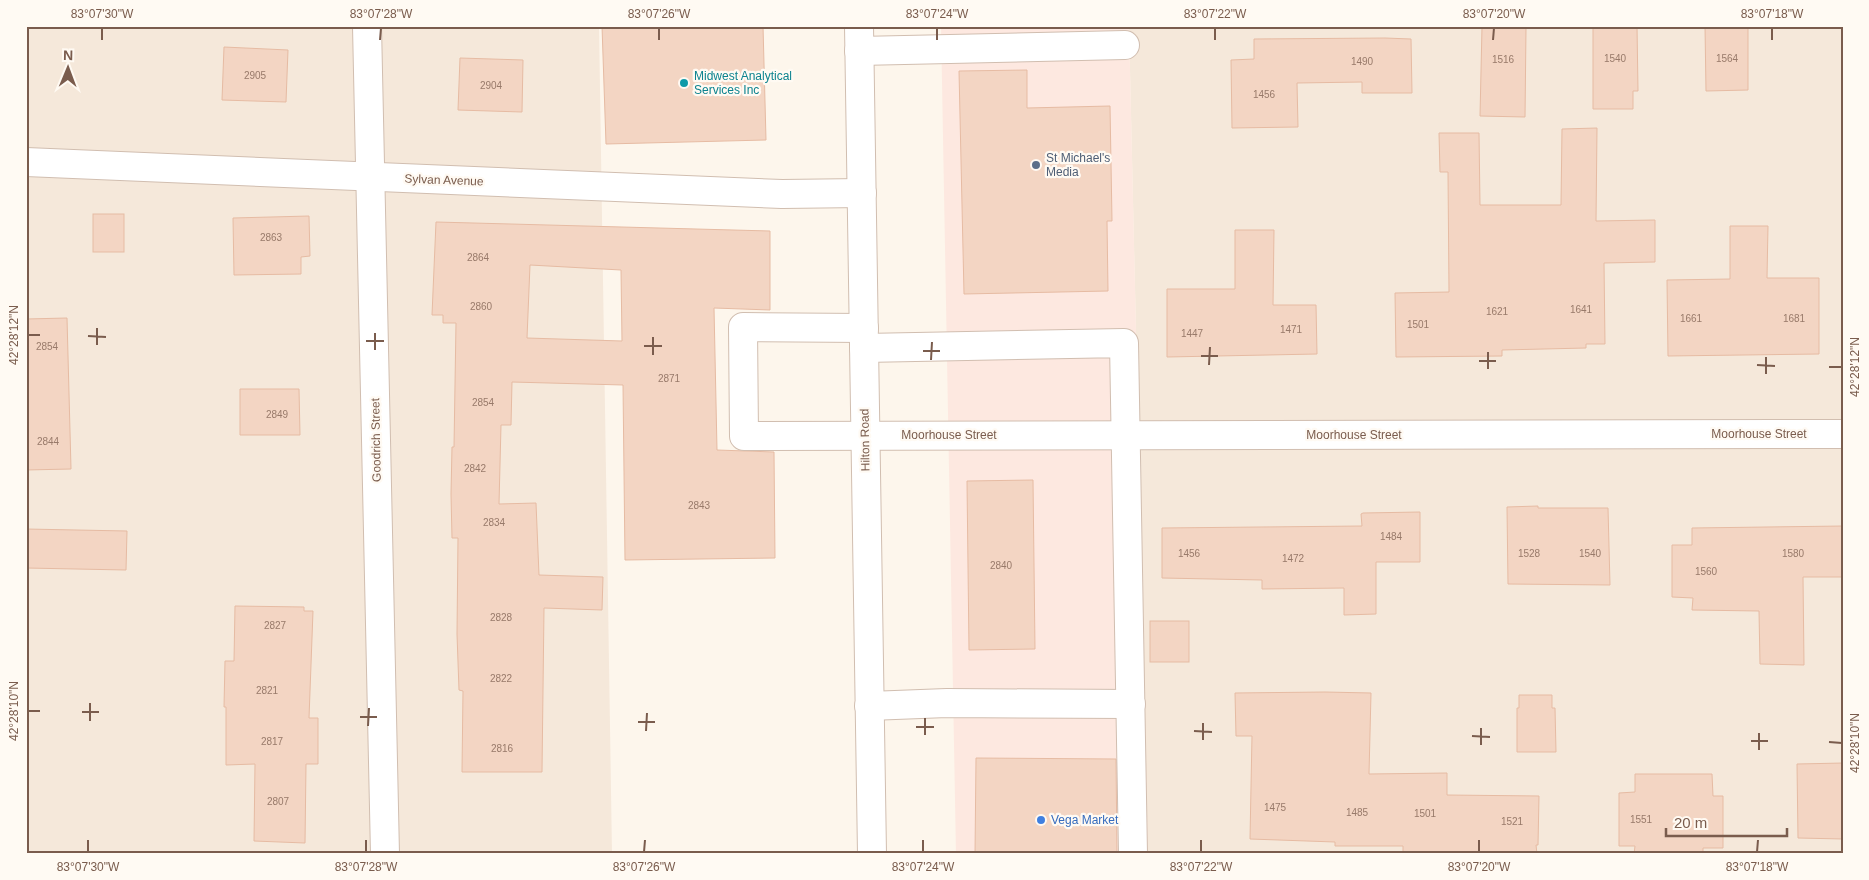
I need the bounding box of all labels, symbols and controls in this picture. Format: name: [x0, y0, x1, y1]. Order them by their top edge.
text: 83°07'30"W: [71, 7, 134, 21]
text: 83°07'28"W: [350, 7, 413, 21]
text: 83°07'26"W: [628, 7, 691, 21]
text: 83°07'24"W: [906, 7, 969, 21]
text: 83°07'22"W: [1184, 7, 1247, 21]
text: 83°07'20"W: [1463, 7, 1526, 21]
text: 83°07'18"W: [1741, 7, 1804, 21]
north arrow: [42, 42, 92, 92]
text: N: [63, 47, 73, 63]
house number: 1540: [1604, 53, 1627, 64]
house number: 1564: [1716, 53, 1739, 64]
house number: 1516: [1492, 54, 1515, 65]
house number: 1490: [1351, 56, 1374, 67]
place label: Midwest Analytical Services Inc: [694, 69, 792, 97]
house number: 2905: [244, 70, 267, 81]
marker: Midwest Analytical Services Inc: [678, 77, 690, 89]
house number: 2904: [480, 80, 503, 91]
house number: 1456: [1253, 89, 1276, 100]
place label: St Michael's Media: [1046, 151, 1110, 179]
marker: St Michael's Media: [1030, 159, 1042, 171]
street label: Sylvan Avenue: [404, 172, 484, 188]
house number: 2863: [260, 232, 283, 243]
house number: 2864: [467, 252, 490, 263]
house number: 2860: [470, 301, 493, 312]
house number: 1641: [1570, 304, 1593, 315]
text: 42°28'12"N: [7, 305, 21, 365]
house number: 1621: [1486, 306, 1509, 317]
house number: 1661: [1680, 313, 1703, 324]
house number: 1681: [1783, 313, 1806, 324]
house number: 1501: [1407, 319, 1430, 330]
house number: 1471: [1280, 324, 1303, 335]
house number: 1447: [1181, 328, 1204, 339]
text: 42°28'12"N: [1848, 337, 1862, 397]
house number: 2854: [36, 341, 59, 352]
house number: 2871: [658, 373, 681, 384]
street label: Goodrich Street: [368, 397, 384, 482]
house number: 2854: [472, 397, 495, 408]
house number: 2849: [266, 409, 289, 420]
street label: Hilton Road: [857, 409, 873, 471]
street label: Moorhouse Street: [1711, 427, 1807, 441]
street label: Moorhouse Street: [901, 428, 997, 442]
street label: Moorhouse Street: [1306, 428, 1402, 442]
house number: 2844: [37, 436, 60, 447]
house number: 2842: [464, 463, 487, 474]
house number: 2843: [688, 500, 711, 511]
house number: 2834: [483, 517, 506, 528]
house number: 1484: [1380, 531, 1403, 542]
house number: 1456: [1178, 548, 1201, 559]
house number: 1528: [1518, 548, 1541, 559]
house number: 1540: [1579, 548, 1602, 559]
house number: 1580: [1782, 548, 1805, 559]
house number: 1472: [1282, 553, 1305, 564]
house number: 2840: [990, 560, 1013, 571]
house number: 1560: [1695, 566, 1718, 577]
house number: 2828: [490, 612, 513, 623]
house number: 2827: [264, 620, 287, 631]
house number: 2822: [490, 673, 513, 684]
text: 42°28'10"N: [7, 681, 21, 741]
house number: 2821: [256, 685, 279, 696]
text: 42°28'10"N: [1848, 713, 1862, 773]
house number: 2817: [261, 736, 284, 747]
house number: 2816: [491, 743, 514, 754]
house number: 2807: [267, 796, 290, 807]
house number: 1475: [1264, 802, 1287, 813]
scale bar: [1666, 805, 1788, 837]
house number: 1485: [1346, 807, 1369, 818]
house number: 1501: [1414, 808, 1437, 819]
place label: Vega Market: [1051, 813, 1119, 827]
marker: Vega Market: [1035, 814, 1047, 826]
house number: 1551: [1630, 814, 1653, 825]
text: 20 m: [1674, 814, 1707, 831]
house number: 1521: [1501, 816, 1524, 827]
text: 83°07'30"W: [57, 860, 120, 874]
text: 83°07'28"W: [335, 860, 398, 874]
text: 83°07'26"W: [613, 860, 676, 874]
text: 83°07'24"W: [892, 860, 955, 874]
text: 83°07'22"W: [1170, 860, 1233, 874]
text: 83°07'20"W: [1448, 860, 1511, 874]
text: 83°07'18"W: [1726, 860, 1789, 874]

